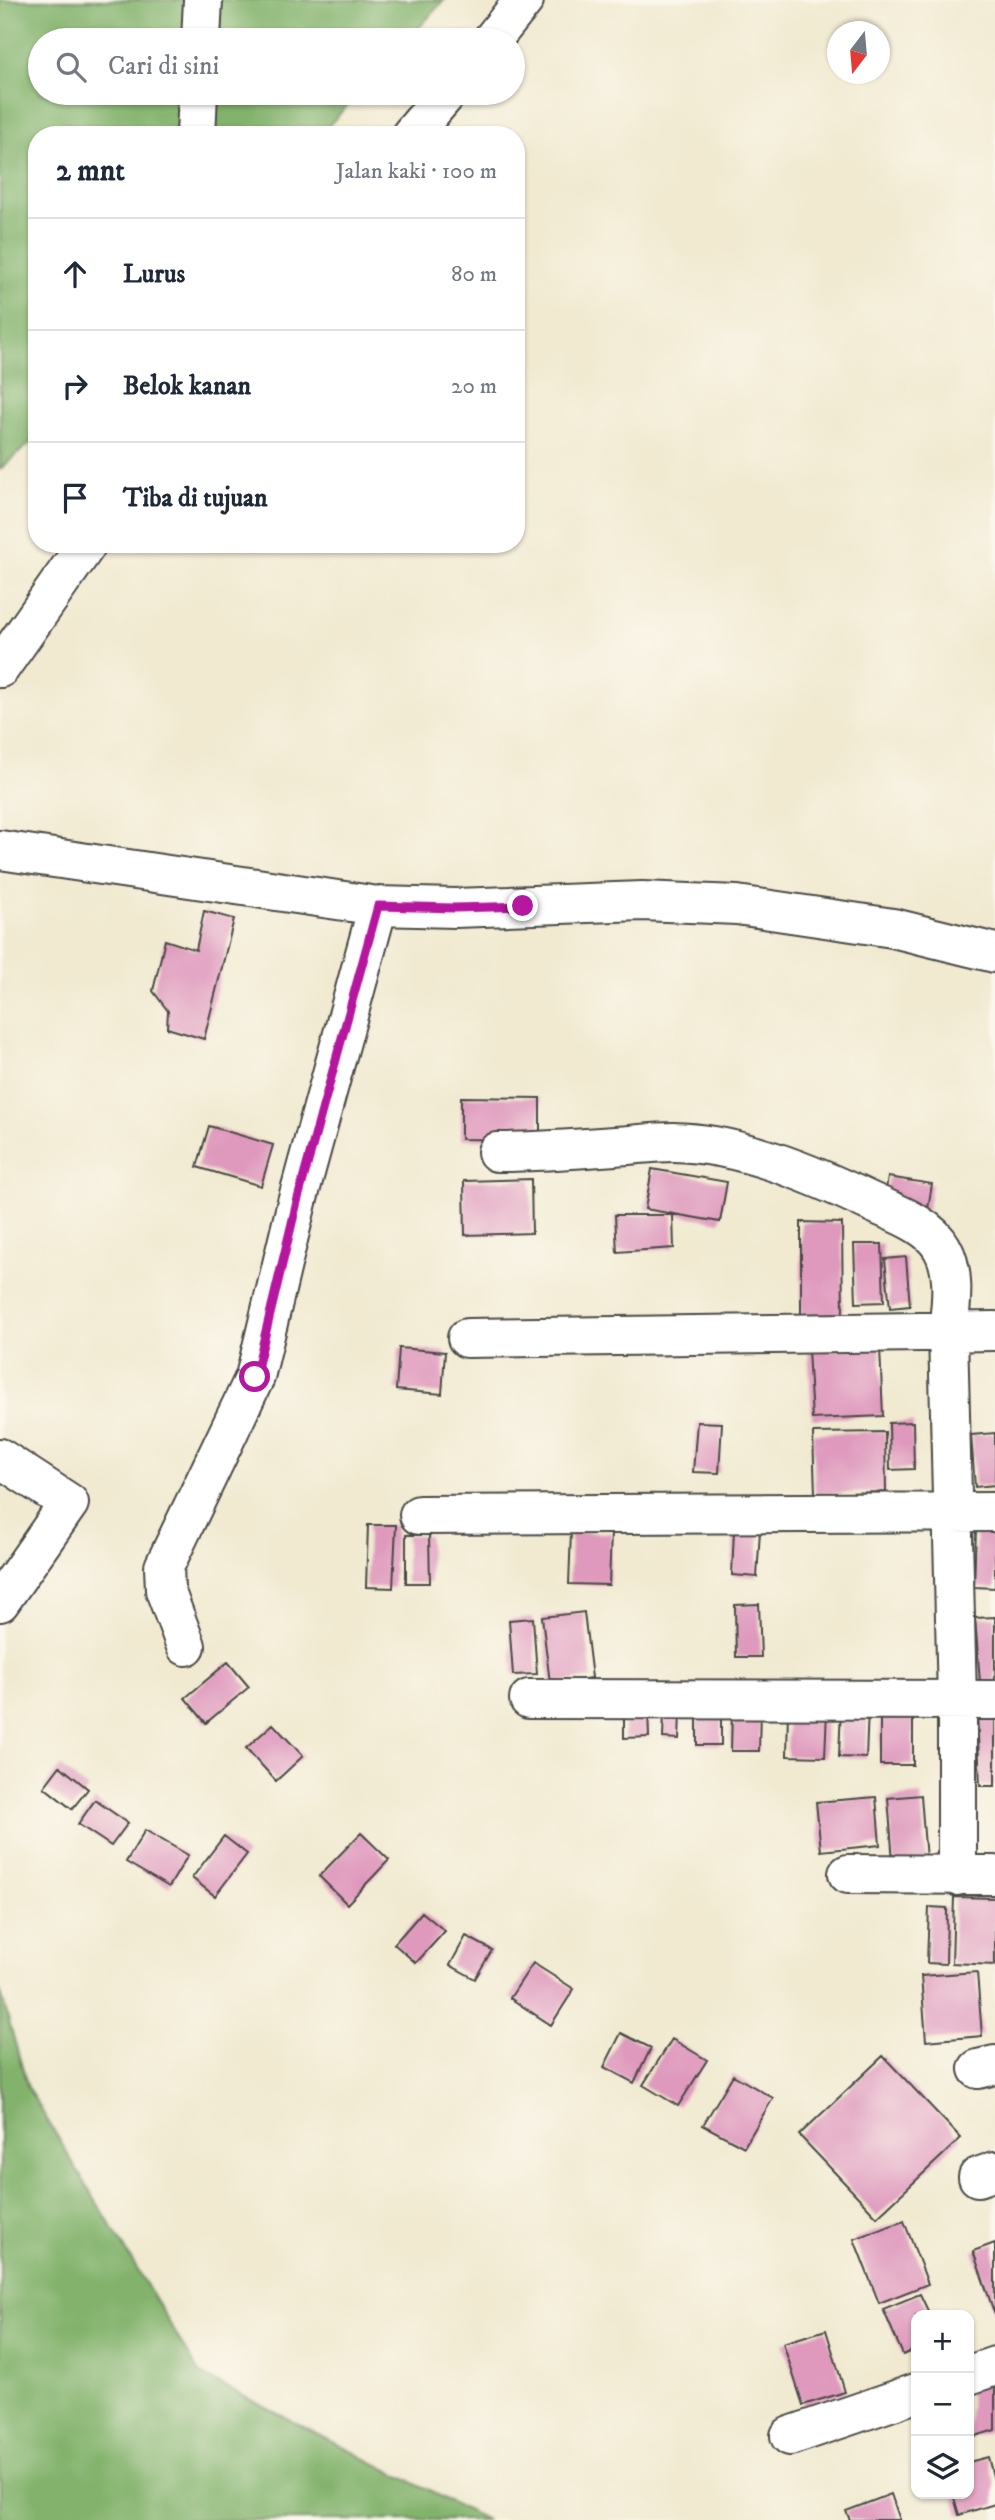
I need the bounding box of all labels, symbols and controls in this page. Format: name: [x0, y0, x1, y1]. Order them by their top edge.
north arrow: [827, 21, 890, 84]
search box: [28, 28, 525, 105]
icon: search: [52, 48, 90, 86]
text: Cari di sini: [108, 50, 219, 83]
text: 2 mnt: [56, 153, 125, 190]
text: Jalan kaki · 100 m: [336, 157, 497, 186]
icon: ahead: [56, 255, 94, 293]
text: Lurus: [123, 258, 185, 291]
text: 80 m: [451, 260, 497, 289]
icon: right: [56, 367, 94, 405]
text: Belok kanan: [123, 370, 251, 403]
text: 20 m: [451, 372, 497, 401]
icon: arrive: [56, 479, 94, 517]
text: Tiba di tujuan: [123, 482, 268, 515]
route end: [507, 890, 538, 921]
route start: [239, 1361, 270, 1392]
map controls: [911, 2310, 974, 2499]
button: +: [911, 2310, 974, 2373]
button: −: [911, 2373, 974, 2436]
button: layers: [911, 2436, 974, 2499]

